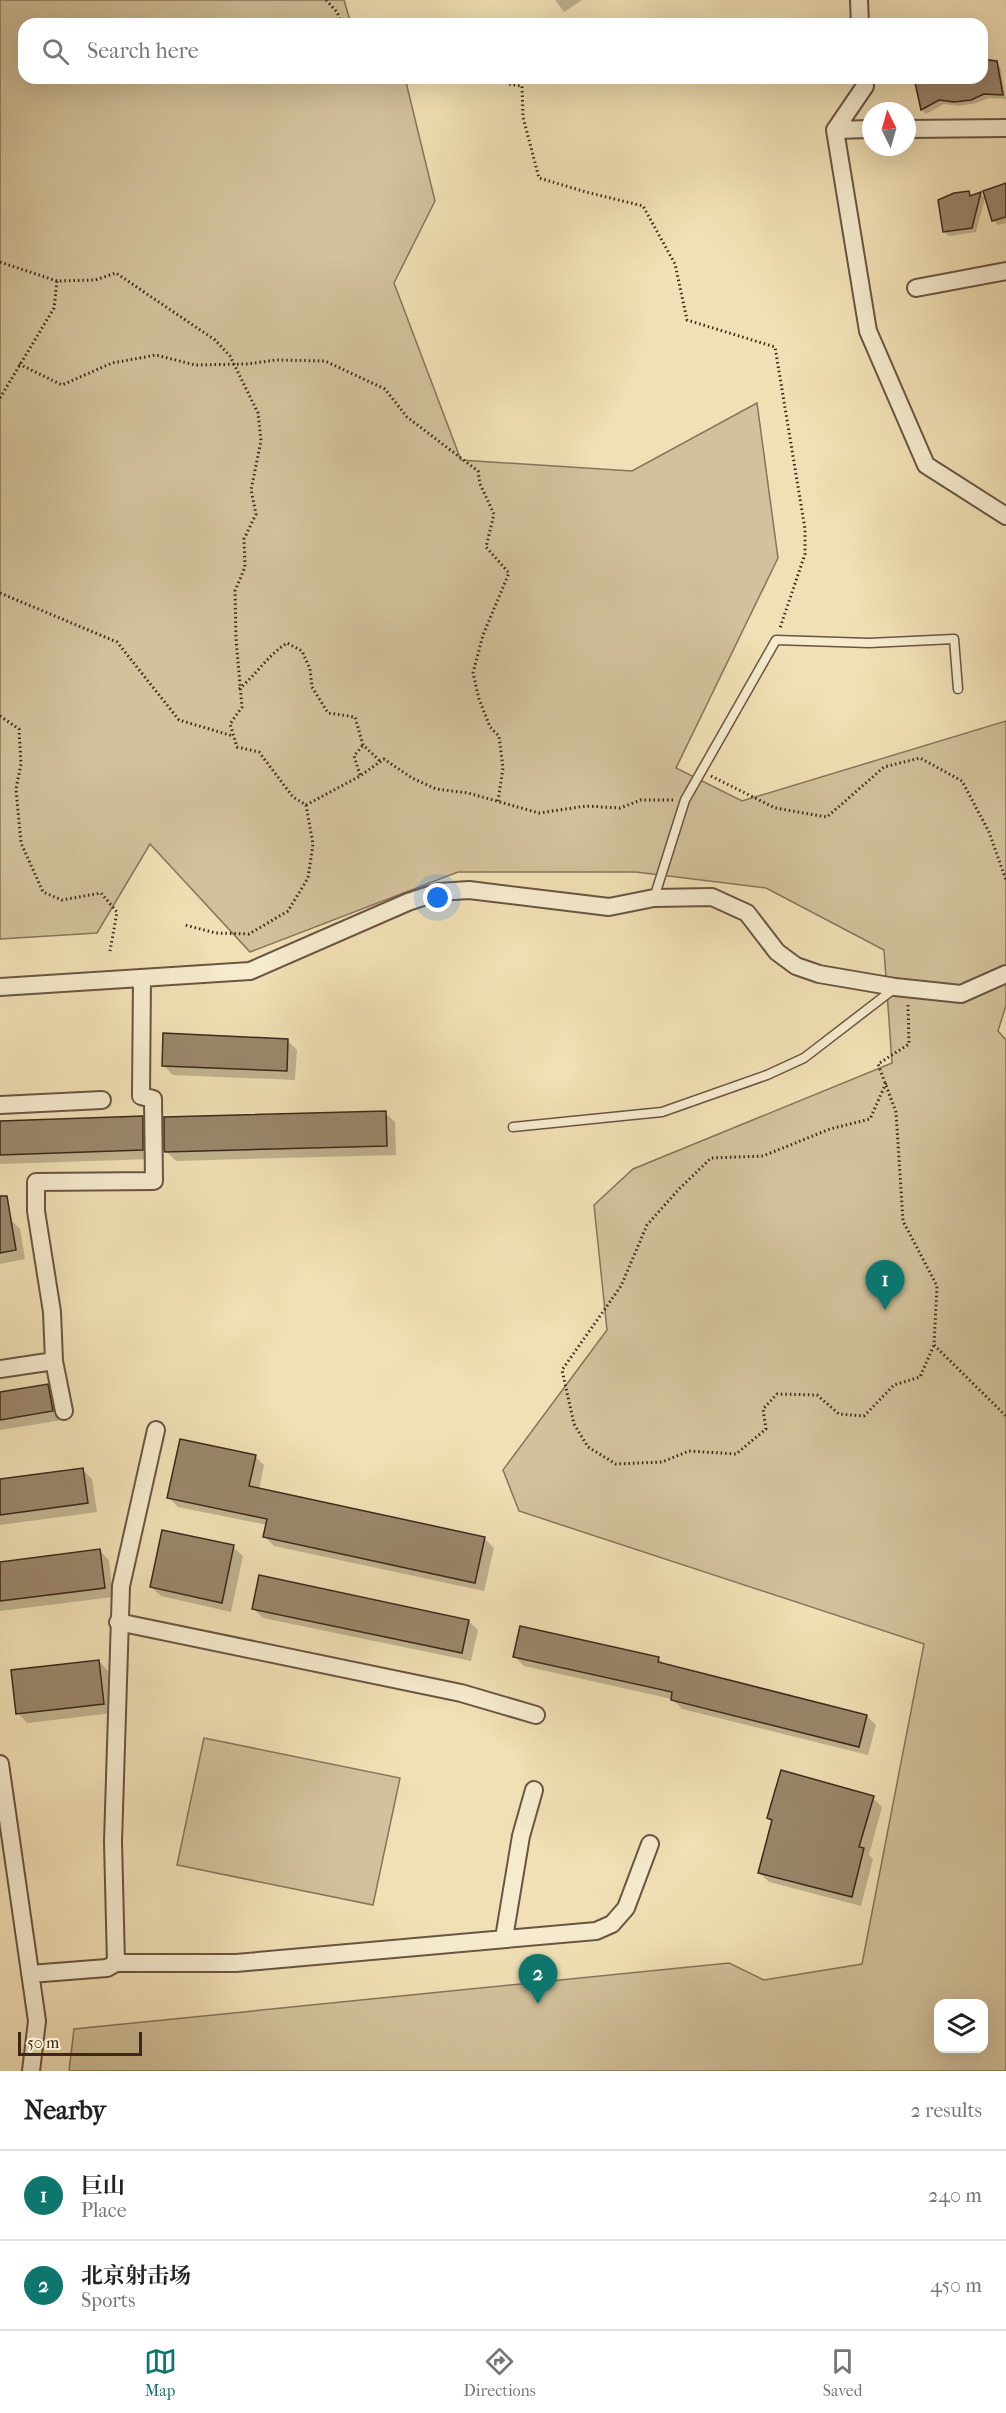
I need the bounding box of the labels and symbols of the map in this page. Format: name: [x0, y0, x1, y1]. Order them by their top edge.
north arrow: [862, 102, 916, 156]
your location: [423, 883, 452, 912]
pin: 1: [866, 1260, 904, 1310]
pin: 2: [518, 1954, 558, 2004]
scale bar: [18, 2029, 142, 2056]

